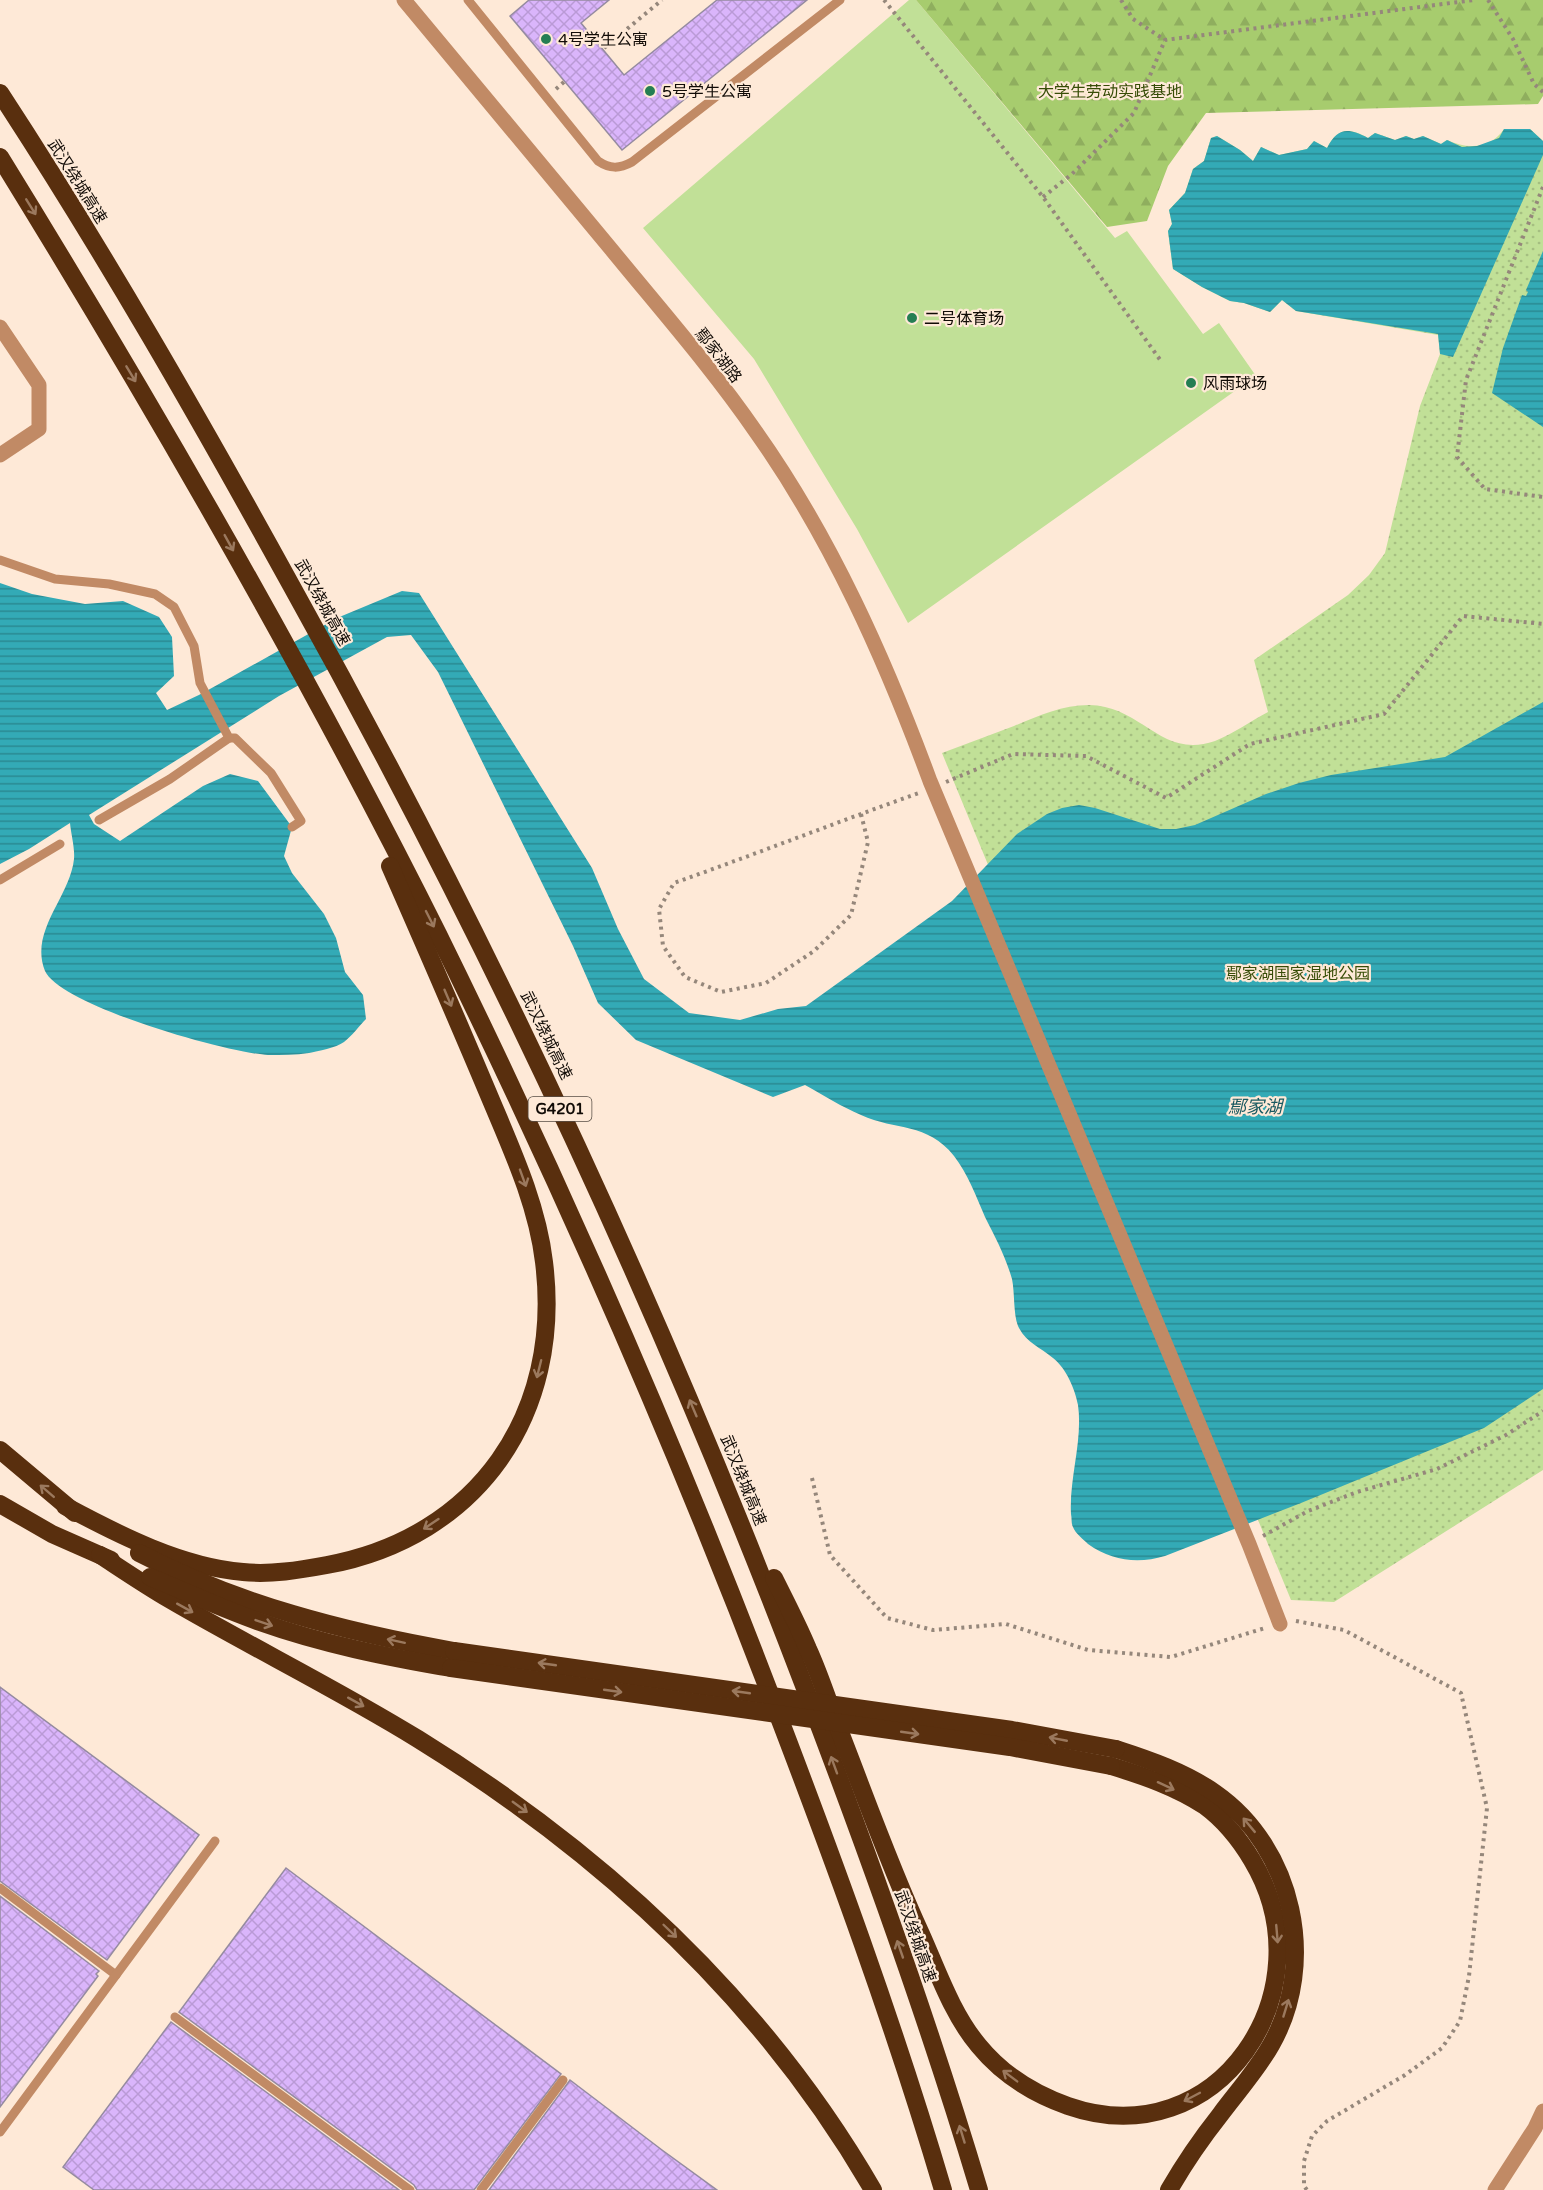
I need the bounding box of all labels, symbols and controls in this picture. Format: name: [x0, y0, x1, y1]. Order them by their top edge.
place label: 4号学生公寓: [558, 30, 648, 50]
marker: 4号学生公寓: [539, 32, 553, 46]
place label: 5号学生公寓: [662, 82, 752, 102]
park label: 大学生劳动实践基地: [1038, 82, 1182, 102]
marker: 5号学生公寓: [643, 84, 657, 98]
street label: 武汉绕城高速: [43, 136, 111, 228]
one-way arrow: [25, 198, 37, 215]
place label: 二号体育场: [924, 309, 1004, 329]
marker: 二号体育场: [905, 311, 919, 325]
street label: 鄢家湖路: [691, 324, 746, 387]
one-way arrow: [126, 365, 138, 382]
place label: 风雨球场: [1203, 374, 1267, 394]
marker: 风雨球场: [1184, 376, 1198, 390]
one-way arrow: [223, 534, 235, 551]
street label: 武汉绕城高速: [290, 556, 354, 649]
one-way arrow: [424, 909, 436, 927]
park label: 鄢家湖国家湿地公园: [1226, 964, 1370, 984]
one-way arrow: [443, 988, 454, 1006]
street label: 武汉绕城高速: [516, 988, 576, 1083]
water label: 鄢家湖: [1228, 1096, 1285, 1118]
road number: G4201: [528, 1097, 592, 1121]
one-way arrow: [518, 1168, 529, 1187]
one-way arrow: [533, 1359, 545, 1378]
one-way arrow: [687, 1400, 698, 1418]
street label: 武汉绕城高速: [716, 1432, 770, 1529]
one-way arrow: [39, 1484, 55, 1497]
one-way arrow: [422, 1518, 439, 1531]
one-way arrow: [176, 1602, 193, 1614]
one-way arrow: [254, 1618, 273, 1629]
one-way arrow: [387, 1634, 406, 1646]
one-way arrow: [538, 1659, 558, 1670]
one-way arrow: [603, 1686, 622, 1697]
one-way arrow: [731, 1686, 751, 1697]
one-way arrow: [347, 1696, 364, 1708]
one-way arrow: [900, 1728, 920, 1739]
one-way arrow: [1049, 1733, 1068, 1744]
one-way arrow: [828, 1757, 839, 1775]
one-way arrow: [1157, 1780, 1175, 1792]
one-way arrow: [511, 1801, 527, 1814]
one-way arrow: [1242, 1817, 1255, 1833]
street label: 武汉绕城高速: [890, 1888, 940, 1985]
one-way arrow: [663, 1924, 678, 1938]
one-way arrow: [1272, 1924, 1283, 1944]
one-way arrow: [894, 1940, 905, 1959]
one-way arrow: [1281, 1999, 1292, 2018]
one-way arrow: [1002, 2069, 1018, 2082]
one-way arrow: [1184, 2092, 1202, 2103]
one-way arrow: [956, 2125, 967, 2144]

